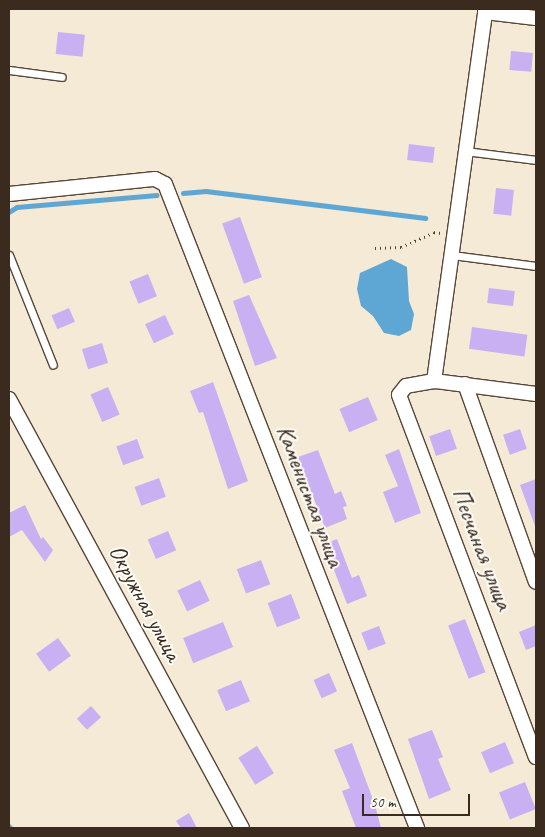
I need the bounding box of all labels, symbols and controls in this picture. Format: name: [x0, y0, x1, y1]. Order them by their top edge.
street label: Каменистая улица: [269, 420, 351, 572]
street label: Песчаная улица: [445, 483, 519, 615]
street label: Окружная улица: [102, 540, 188, 666]
scale bar: [365, 784, 472, 816]
text: 50 m: [370, 793, 396, 812]

